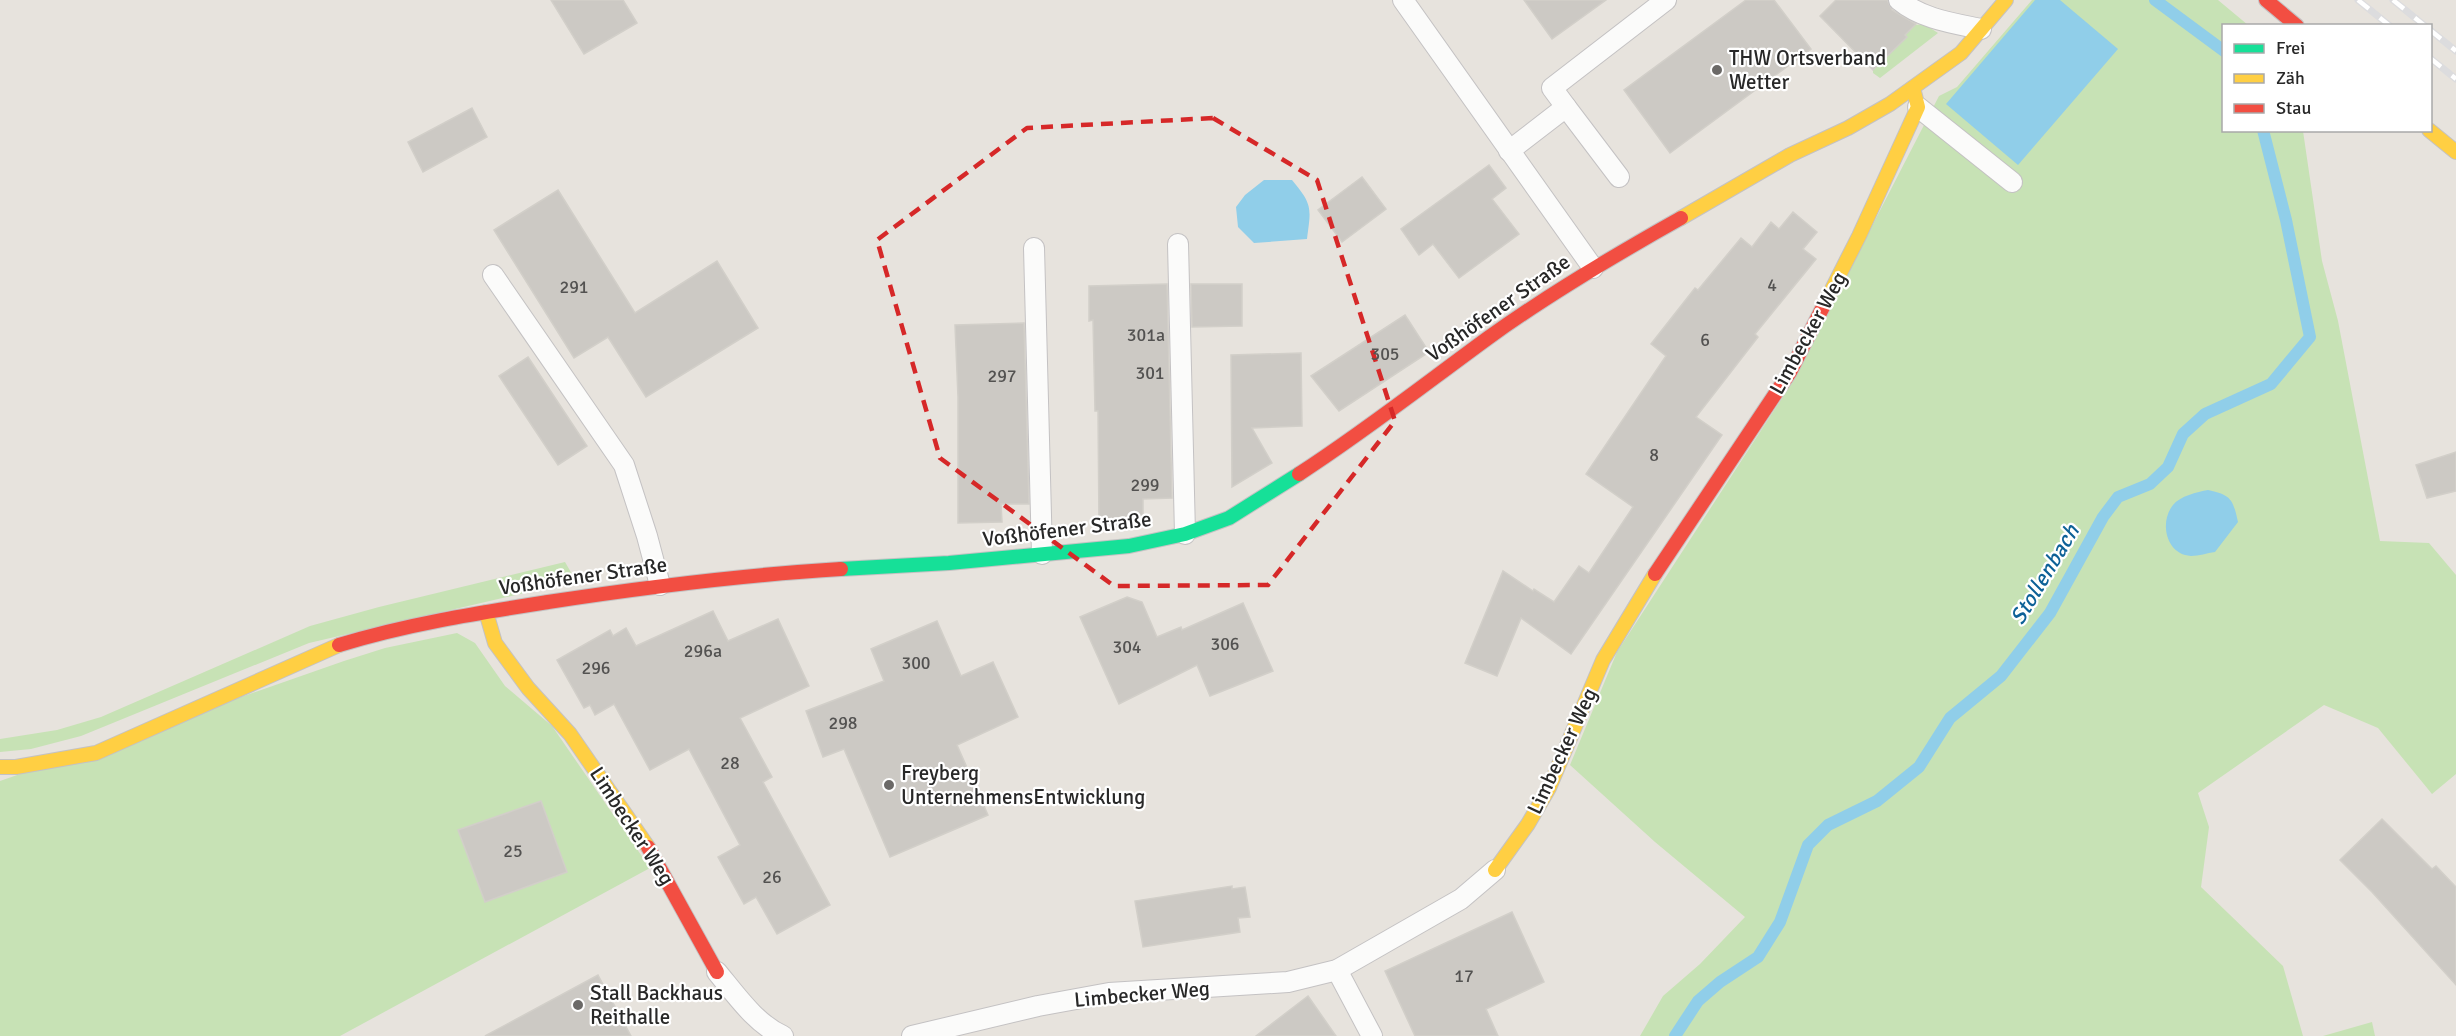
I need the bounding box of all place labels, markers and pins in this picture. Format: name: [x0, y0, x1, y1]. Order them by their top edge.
place label: THW Ortsverband Wetter: [1729, 45, 1886, 95]
marker: THW Ortsverband Wetter: [1710, 63, 1724, 77]
place label: Freyberg UnternehmensEntwicklung: [901, 760, 1145, 810]
marker: Freyberg UnternehmensEntwicklung: [882, 778, 896, 792]
place label: Stall Backhaus Reithalle: [590, 980, 723, 1030]
marker: Stall Backhaus Reithalle: [571, 998, 585, 1012]

